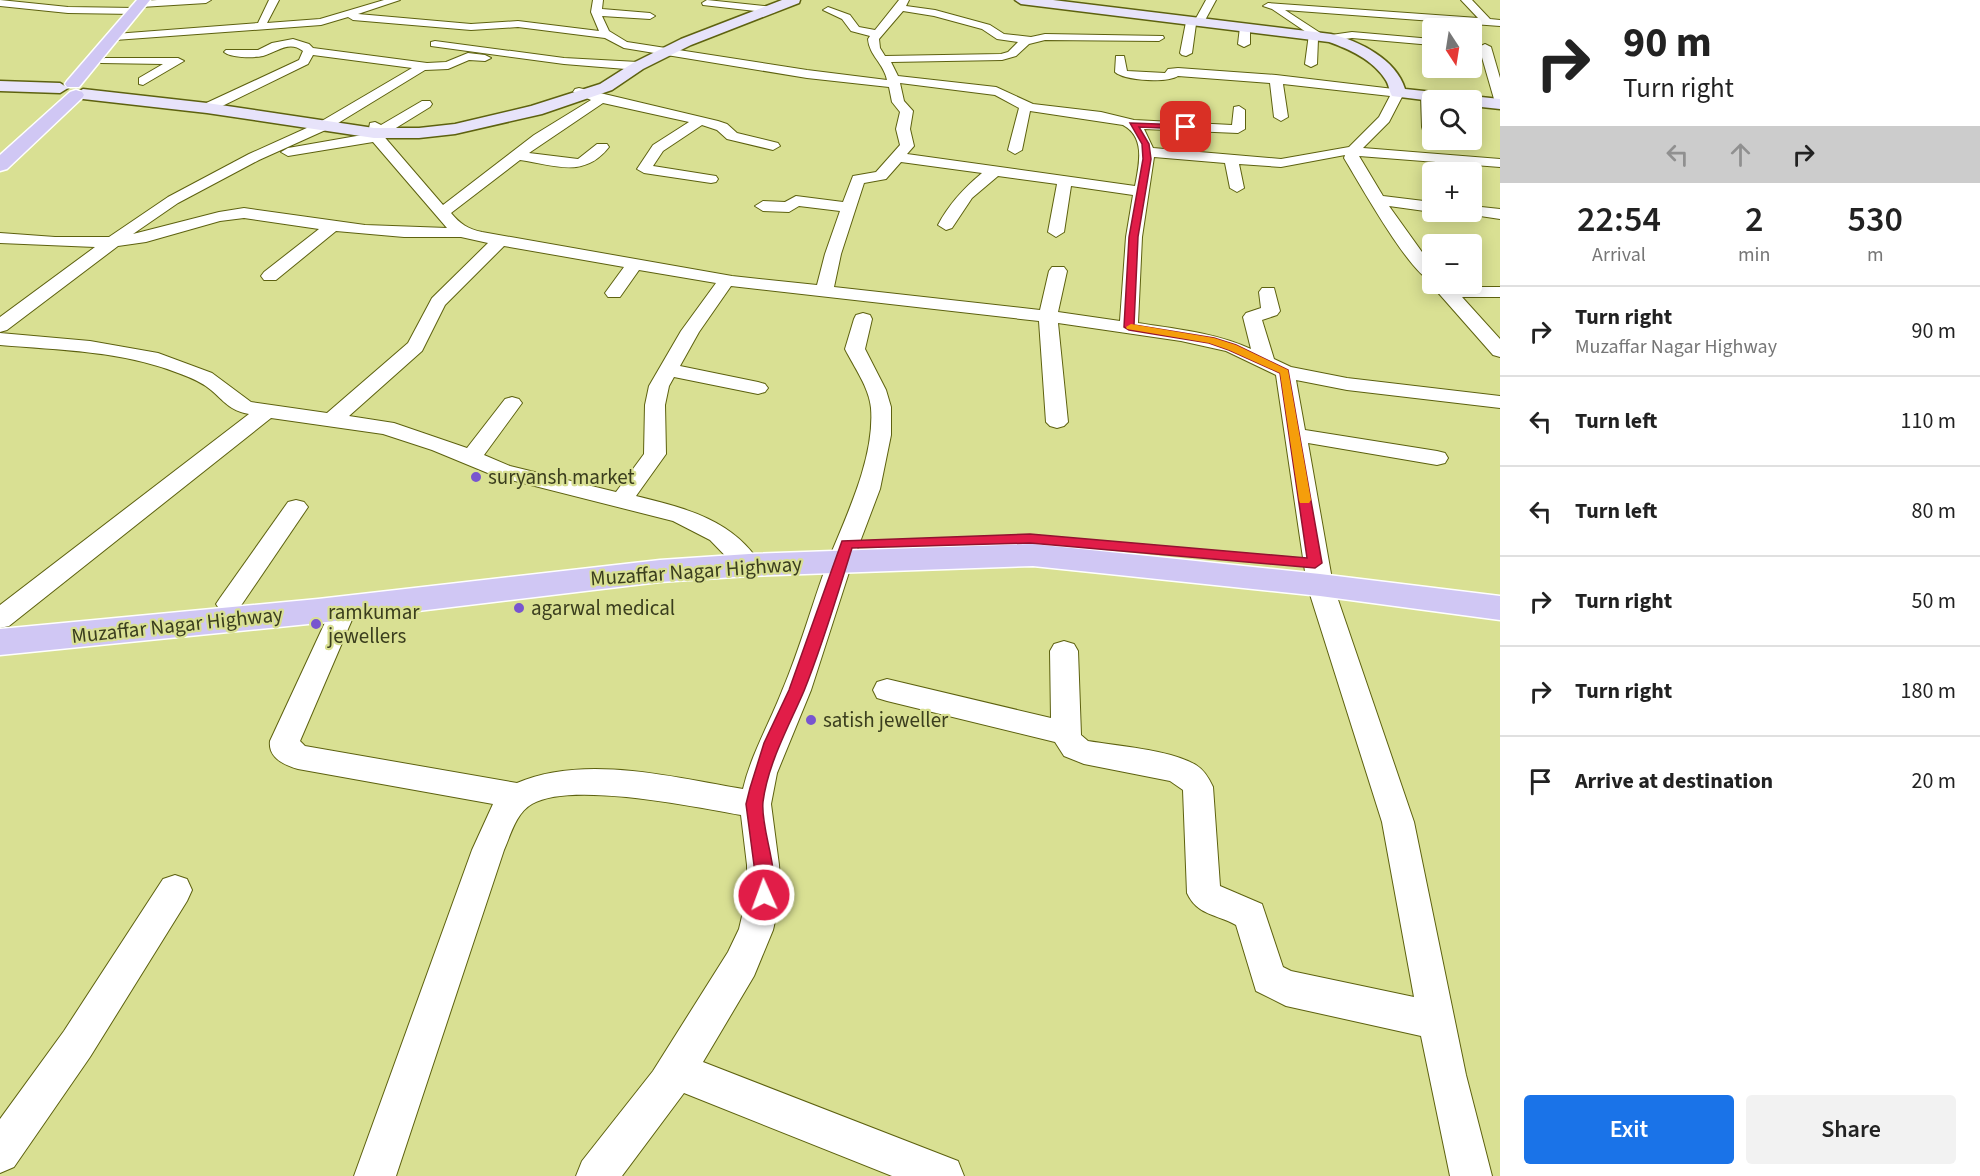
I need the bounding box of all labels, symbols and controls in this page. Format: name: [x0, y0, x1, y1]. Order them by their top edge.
text: 90 m: [1623, 13, 1712, 73]
north arrow: [1422, 18, 1482, 78]
map controls: [1422, 18, 1482, 294]
icon: right: [1524, 24, 1602, 102]
text: Turn right: [1623, 69, 1734, 108]
button: search: [1422, 90, 1482, 150]
pin: [1160, 101, 1211, 152]
icon: arrive: [1169, 110, 1202, 143]
icon: left: [1661, 138, 1694, 171]
icon: ahead: [1724, 138, 1757, 171]
icon: right: [1787, 138, 1820, 171]
button: +: [1422, 162, 1482, 222]
text: 22:54: [1577, 194, 1661, 245]
text: 2: [1745, 194, 1763, 245]
text: 530: [1847, 194, 1903, 245]
button: −: [1422, 234, 1482, 294]
text: Arrival: [1592, 241, 1646, 269]
text: min: [1738, 241, 1770, 269]
text: m: [1867, 241, 1883, 269]
text: Turn right: [1575, 301, 1672, 333]
icon: right: [1524, 315, 1557, 348]
text: 90 m: [1911, 315, 1956, 347]
text: Muzaffar Nagar Highway: [1575, 333, 1777, 361]
icon: left: [1524, 405, 1557, 438]
text: Turn left: [1575, 405, 1657, 437]
text: 110 m: [1901, 405, 1956, 437]
place label: suryansh market: [488, 462, 635, 492]
marker: suryansh market: [469, 470, 483, 484]
icon: left: [1524, 495, 1557, 528]
text: Turn left: [1575, 495, 1657, 527]
text: 80 m: [1911, 495, 1956, 527]
street label: Muzaffar Nagar Highway: [589, 549, 803, 593]
icon: right: [1524, 585, 1557, 618]
text: Turn right: [1575, 585, 1672, 617]
text: 50 m: [1911, 585, 1956, 617]
place label: agarwal medical: [531, 593, 675, 623]
place label: ramkumar jewellers: [327, 597, 420, 651]
street label: Muzaffar Nagar Highway: [70, 599, 284, 651]
marker: agarwal medical: [512, 601, 526, 615]
marker: ramkumar jewellers: [309, 617, 323, 631]
icon: right: [1524, 675, 1557, 708]
text: Turn right: [1575, 675, 1672, 707]
text: 180 m: [1901, 675, 1956, 707]
place label: satish jeweller: [823, 705, 949, 735]
marker: satish jeweller: [804, 713, 818, 727]
icon: arrive: [1524, 765, 1557, 798]
text: Arrive at destination: [1575, 765, 1773, 797]
text: 20 m: [1911, 765, 1956, 797]
position arrow: [732, 863, 796, 927]
button: Exit: [1524, 1095, 1734, 1164]
button: Share: [1746, 1095, 1956, 1164]

